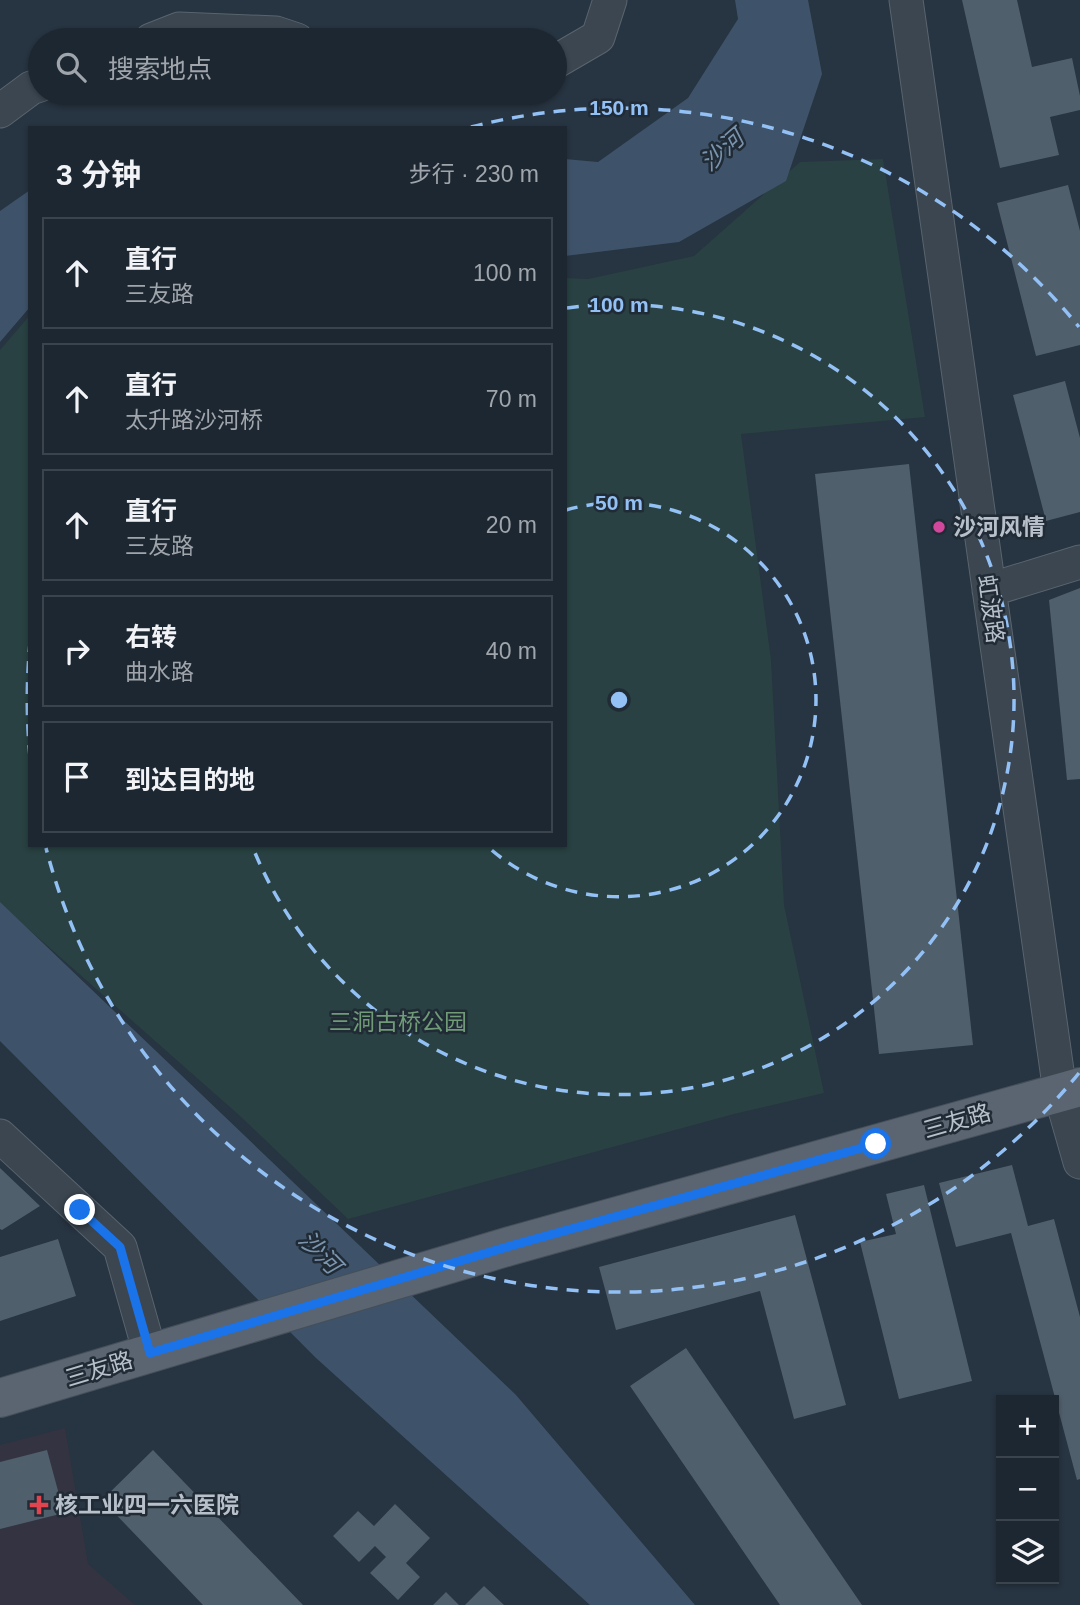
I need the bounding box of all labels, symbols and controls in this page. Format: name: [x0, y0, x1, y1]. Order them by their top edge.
search box: [28, 28, 567, 105]
icon: search: [52, 48, 90, 86]
text: 搜索地点: [108, 54, 212, 84]
text: 150 m: [589, 96, 649, 119]
water label: 沙河: [695, 121, 752, 176]
text: 3 分钟: [56, 158, 141, 191]
text: 步行 · 230 m: [409, 161, 539, 187]
text: 直行: [125, 244, 177, 274]
icon: ahead: [58, 254, 96, 292]
text: 100 m: [473, 260, 537, 286]
text: 三友路: [125, 281, 194, 307]
text: 100 m: [589, 293, 649, 316]
text: 直行: [125, 370, 177, 400]
icon: ahead: [58, 380, 96, 418]
text: 70 m: [486, 386, 537, 412]
text: 太升路沙河桥: [125, 407, 263, 433]
text: 50 m: [595, 491, 643, 514]
text: 直行: [125, 496, 177, 526]
icon: ahead: [58, 506, 96, 544]
text: 20 m: [486, 512, 537, 538]
place label: 沙河风情: [953, 514, 1045, 540]
marker: 沙河风情: [931, 519, 947, 535]
text: 三友路: [125, 533, 194, 559]
street label: 虹波路: [973, 573, 1009, 645]
text: 右转: [125, 622, 177, 652]
icon: right: [58, 632, 96, 670]
text: 40 m: [486, 638, 537, 664]
text: 曲水路: [125, 659, 194, 685]
centre of rings: [607, 688, 631, 712]
icon: arrive: [58, 758, 96, 796]
text: 到达目的地: [125, 765, 255, 795]
park label: 三洞古桥公园: [329, 1009, 467, 1035]
street label: 三友路: [920, 1099, 994, 1143]
route start: [860, 1128, 891, 1159]
route end: [64, 1194, 95, 1225]
water label: 沙河: [294, 1225, 349, 1282]
street label: 三友路: [62, 1346, 136, 1392]
map controls: [996, 1395, 1059, 1584]
button: +: [996, 1395, 1059, 1458]
button: −: [996, 1458, 1059, 1521]
place label: 核工业四一六医院: [55, 1492, 239, 1518]
marker: 核工业四一六医院: [29, 1495, 49, 1515]
button: layers: [996, 1521, 1059, 1584]

